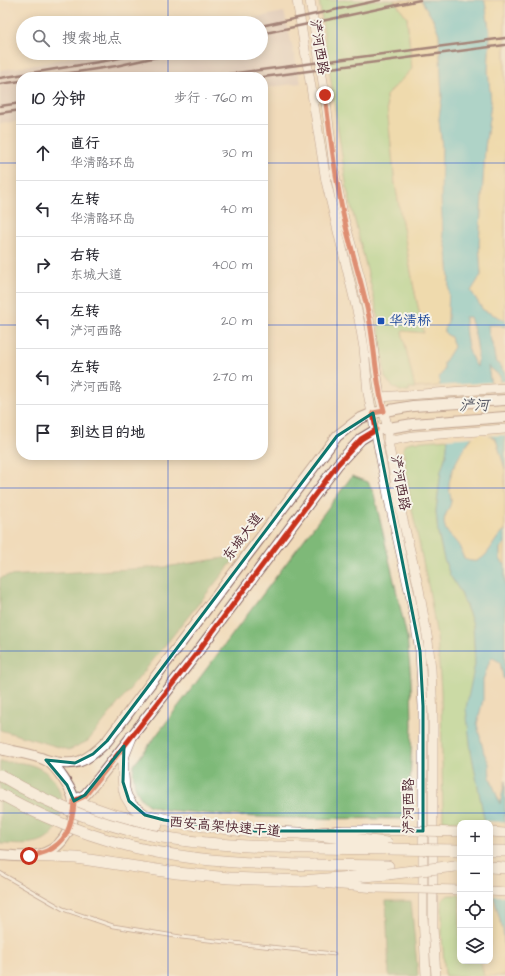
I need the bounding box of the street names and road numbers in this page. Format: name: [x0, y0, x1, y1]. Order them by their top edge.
street label: 浐河西路: [305, 18, 333, 76]
street label: 浐河西路: [385, 454, 415, 512]
street label: 东城大道: [218, 509, 268, 565]
street label: 浐河西路: [399, 778, 419, 834]
street label: 西安高架快速干道: [168, 812, 282, 842]

